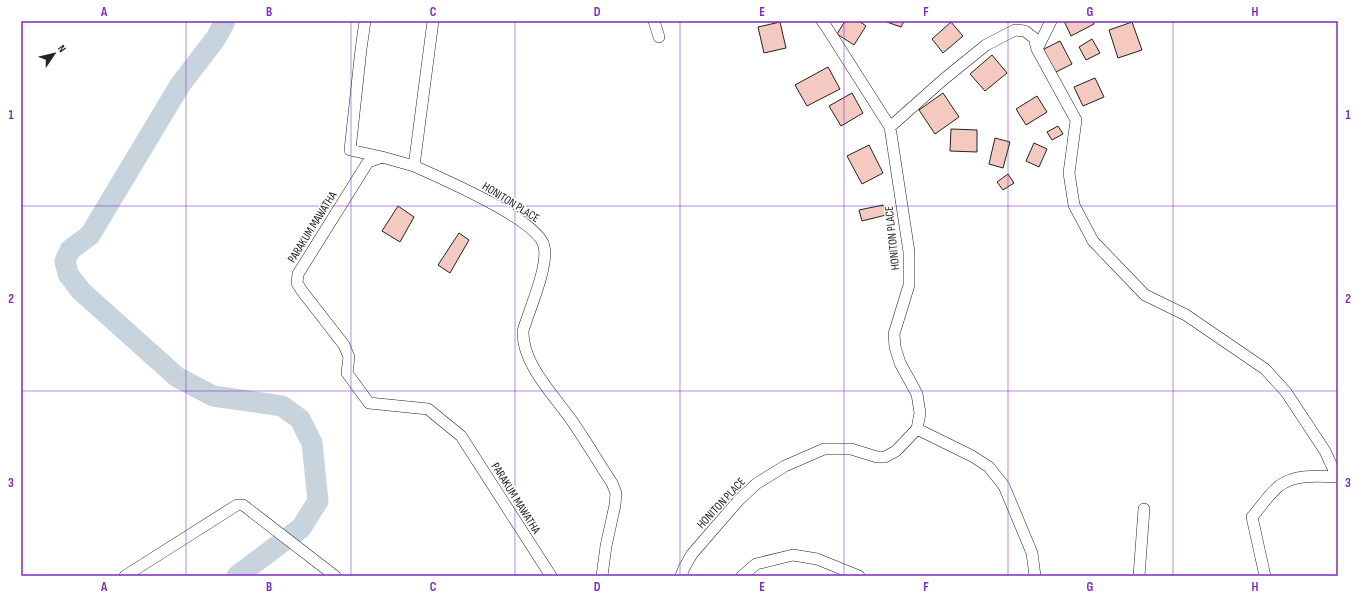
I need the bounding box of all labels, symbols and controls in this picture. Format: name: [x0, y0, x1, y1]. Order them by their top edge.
text: A: [100, 4, 108, 20]
text: B: [266, 4, 272, 20]
text: C: [430, 4, 437, 20]
text: D: [594, 4, 601, 20]
text: E: [759, 4, 765, 20]
text: F: [923, 4, 929, 20]
text: G: [1087, 4, 1094, 20]
text: H: [1252, 4, 1259, 20]
north arrow: [34, 34, 74, 74]
text: N: [55, 42, 69, 55]
text: 1: [8, 107, 14, 123]
text: 1: [1345, 107, 1351, 123]
street label: HONITON PLACE: [479, 179, 542, 226]
street label: PARAKUM MAWATHA: [285, 188, 341, 266]
street label: HONITON PLACE: [882, 205, 903, 271]
text: 2: [8, 291, 14, 307]
text: 2: [1345, 291, 1351, 307]
street label: PARAKUM MAWATHA: [488, 460, 544, 537]
text: 3: [8, 475, 14, 491]
street label: HONITON PLACE: [694, 475, 749, 532]
text: 3: [1345, 475, 1351, 491]
text: A: [100, 579, 108, 595]
text: B: [266, 579, 272, 595]
text: C: [430, 579, 437, 595]
text: D: [594, 579, 601, 595]
text: E: [759, 579, 765, 595]
text: F: [923, 579, 929, 595]
text: G: [1087, 579, 1094, 595]
text: H: [1252, 579, 1259, 595]

